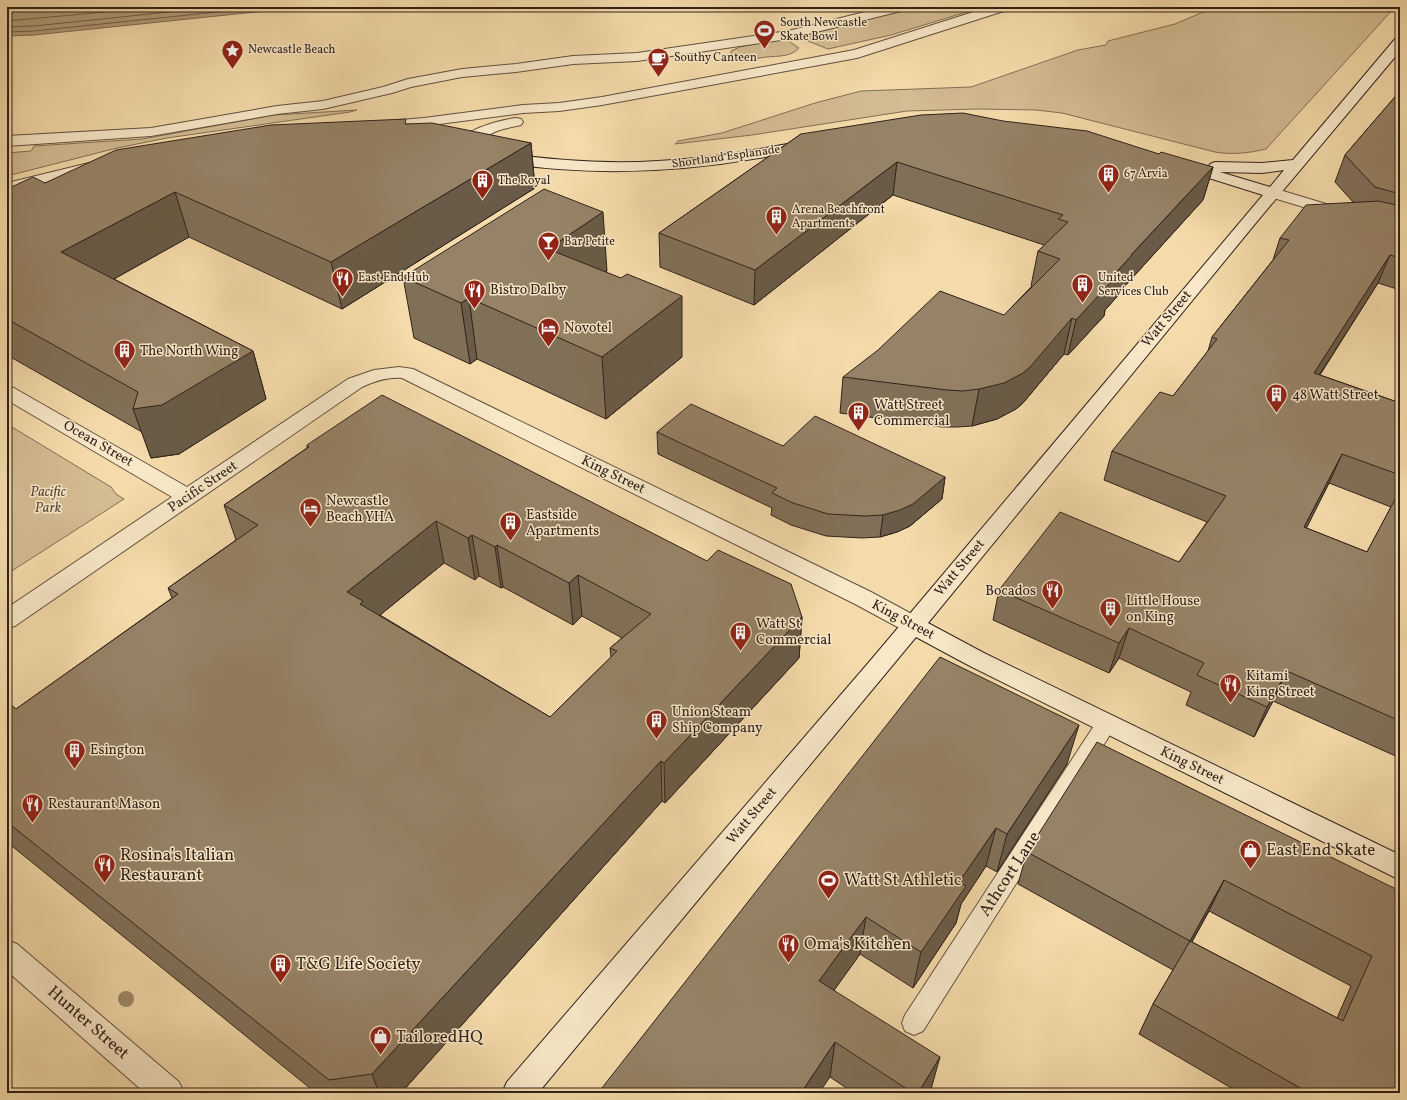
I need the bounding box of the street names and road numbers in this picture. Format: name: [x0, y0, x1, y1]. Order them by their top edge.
street label: Shortland Esplanade: [671, 141, 782, 173]
street label: Watt Street: [1138, 286, 1197, 352]
street label: Ocean Street: [59, 416, 137, 472]
street label: King Street: [578, 451, 648, 499]
street label: Pacific Street: [164, 457, 242, 517]
street label: Watt Street: [931, 535, 990, 601]
street label: King Street: [868, 595, 938, 645]
street label: King Street: [1157, 742, 1227, 790]
street label: Watt Street: [723, 783, 782, 849]
street label: Athcort Lane: [974, 827, 1046, 921]
street label: Hunter Street: [42, 981, 134, 1065]

